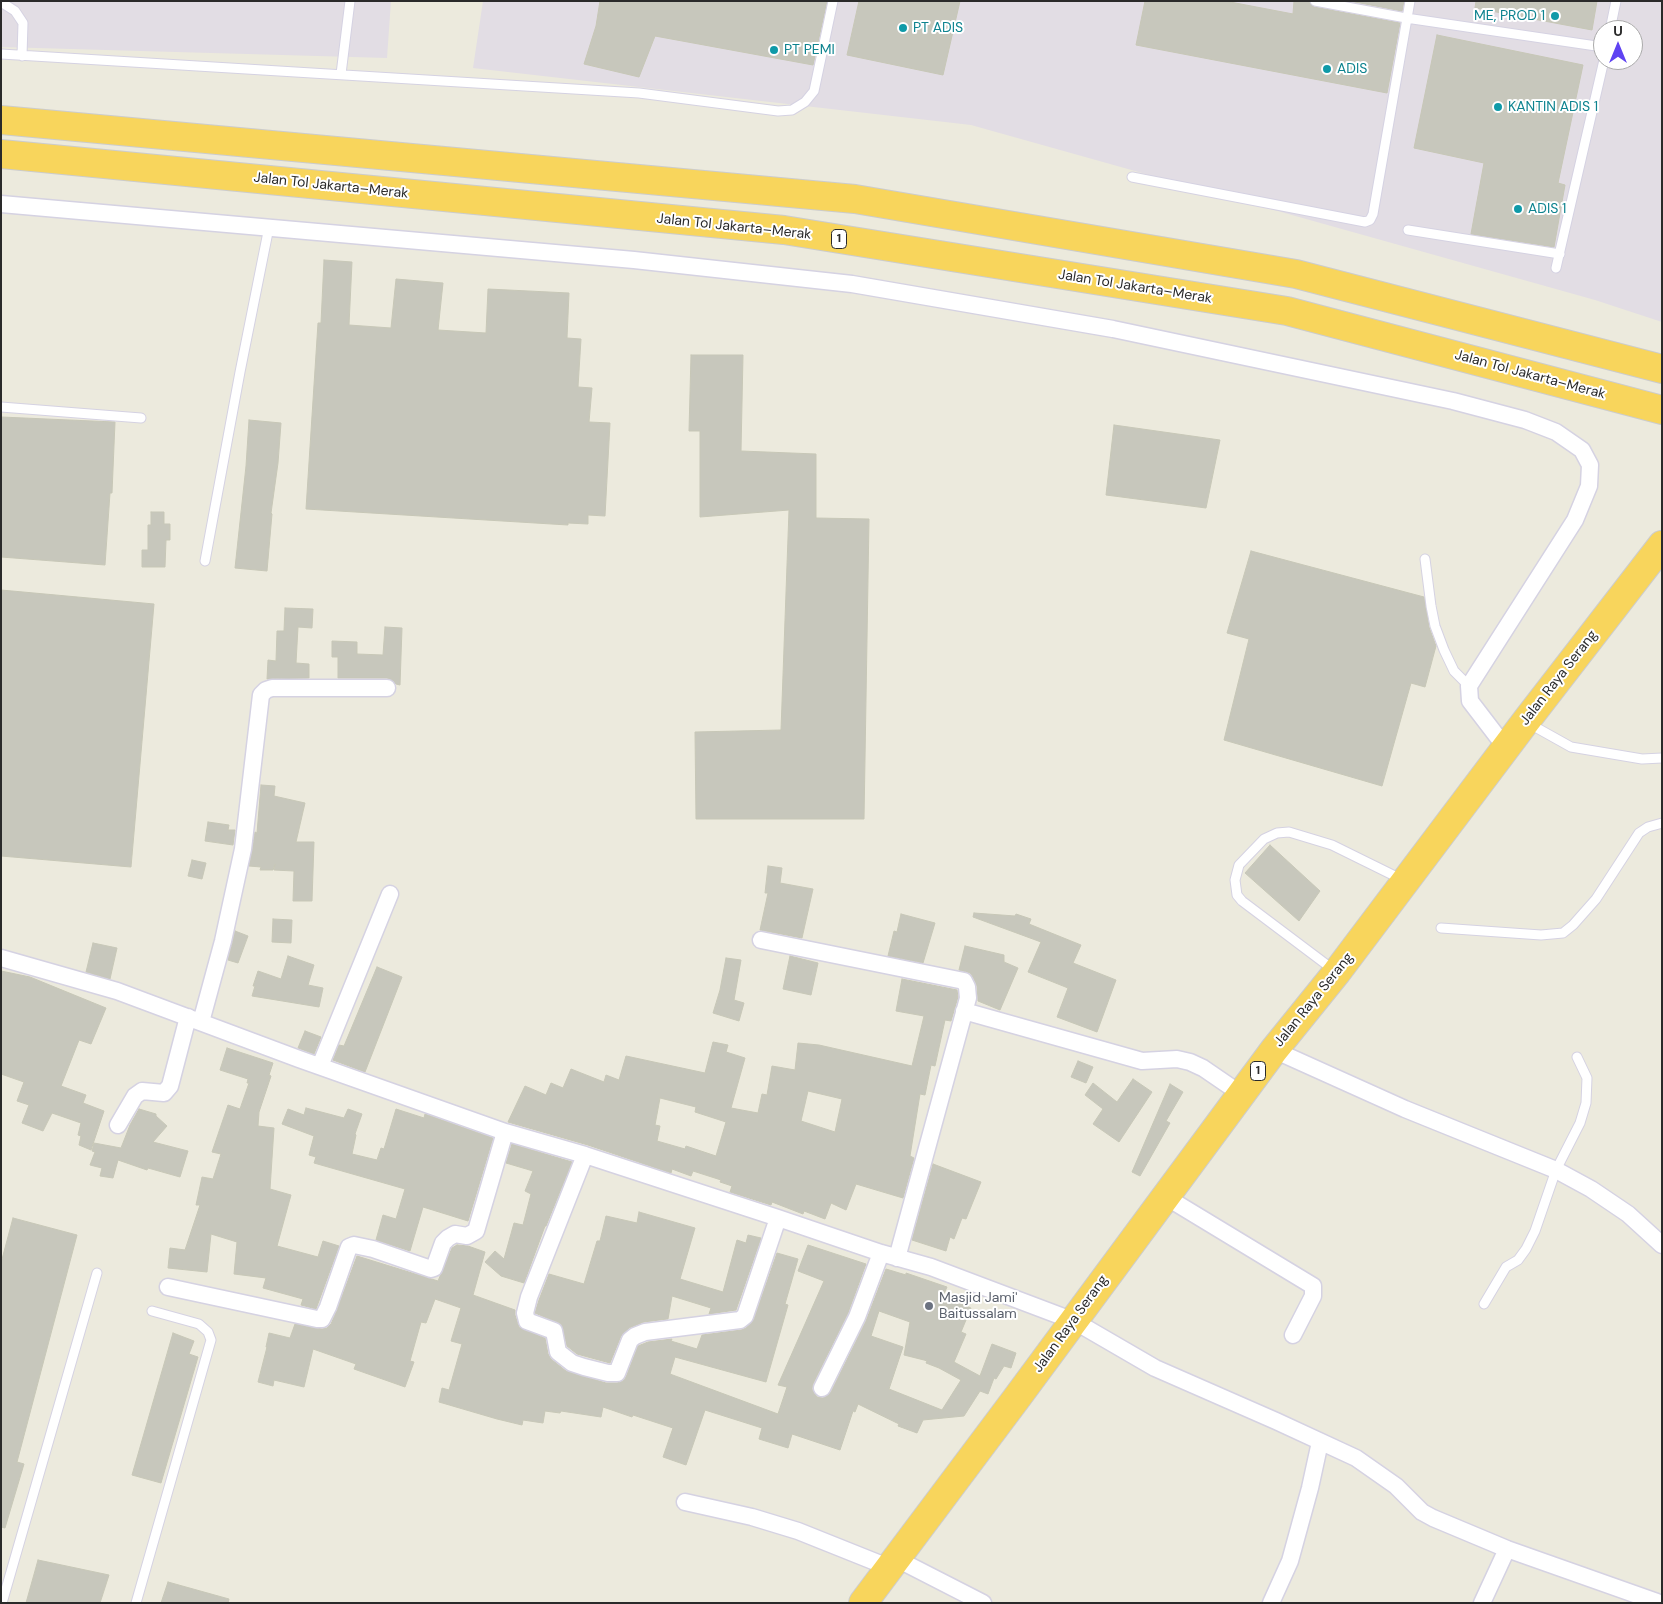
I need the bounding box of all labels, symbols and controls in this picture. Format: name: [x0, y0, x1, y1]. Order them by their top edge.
place label: ME, PROD 1: [1474, 8, 1545, 24]
marker: ME, PROD 1: [1549, 10, 1561, 22]
place label: PT ADIS: [913, 20, 963, 36]
north arrow: [1593, 20, 1643, 70]
marker: PT ADIS: [897, 22, 909, 34]
text: U: [1613, 22, 1623, 40]
place label: PT PEMI: [784, 42, 835, 58]
marker: PT PEMI: [768, 44, 780, 56]
place label: ADIS: [1337, 61, 1367, 77]
marker: ADIS: [1321, 63, 1333, 75]
place label: KANTIN ADIS 1: [1508, 99, 1598, 115]
marker: KANTIN ADIS 1: [1492, 101, 1504, 113]
street label: Jalan Tol Jakarta–Merak: [253, 170, 409, 202]
place label: ADIS 1: [1528, 201, 1566, 217]
marker: ADIS 1: [1512, 203, 1524, 215]
street label: Jalan Tol Jakarta–Merak: [656, 211, 812, 243]
road number: 1: [832, 230, 846, 248]
street label: Jalan Tol Jakarta–Merak: [1057, 267, 1213, 307]
street label: Jalan Tol Jakarta–Merak: [1453, 347, 1607, 403]
street label: Jalan Raya Serang: [1517, 627, 1601, 729]
street label: Jalan Raya Serang: [1271, 950, 1357, 1050]
road number: 1: [1250, 1062, 1266, 1080]
street label: Jalan Raya Serang: [1030, 1272, 1112, 1376]
place label: Masjid Jami' Baitussalam: [939, 1290, 1017, 1322]
marker: Masjid Jami' Baitussalam: [923, 1300, 935, 1312]

